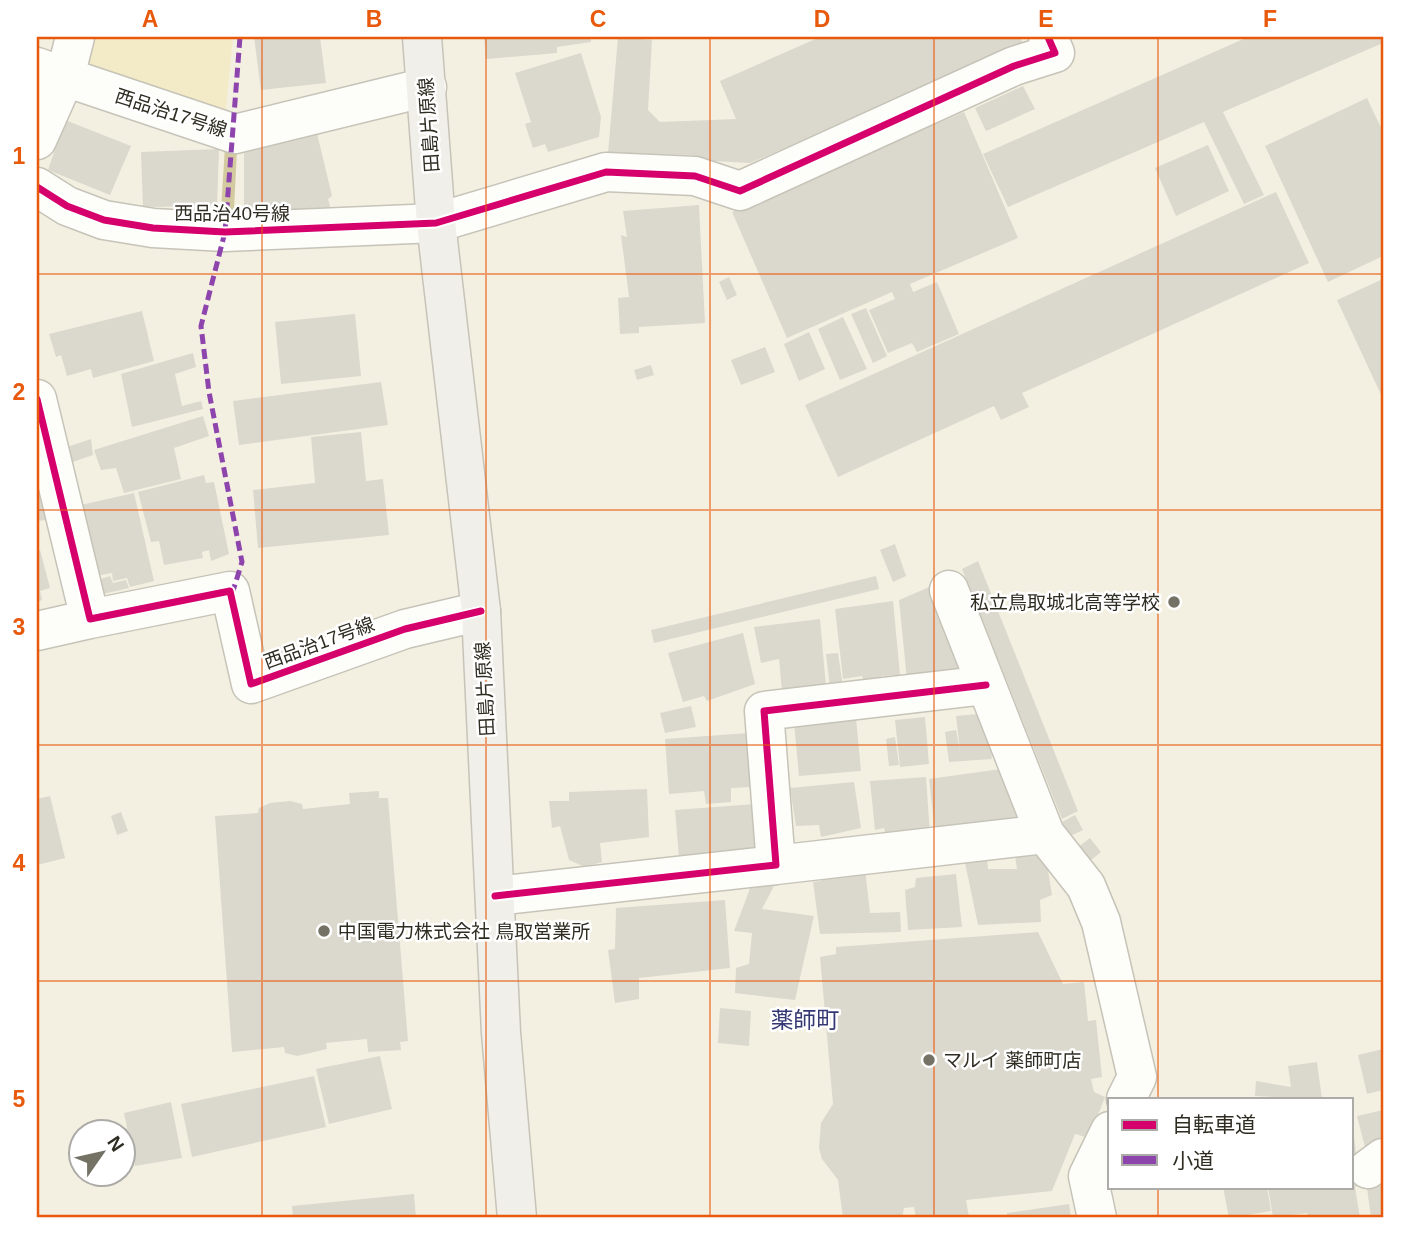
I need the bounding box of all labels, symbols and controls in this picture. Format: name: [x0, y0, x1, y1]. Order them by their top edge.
text: A: [142, 6, 158, 32]
text: B: [366, 6, 382, 32]
text: C: [590, 6, 606, 32]
text: D: [814, 6, 830, 32]
text: E: [1038, 6, 1054, 32]
text: F: [1263, 6, 1277, 32]
street label: 田島片原線: [415, 77, 443, 173]
street label: 西品治17号線: [113, 85, 229, 141]
text: 1: [13, 143, 26, 169]
street label: 西品治40号線: [174, 203, 290, 224]
text: 2: [13, 379, 25, 405]
place label: 私立鳥取城北高等学校: [970, 592, 1160, 613]
marker: 私立鳥取城北高等学校: [1166, 594, 1182, 610]
street label: 西品治17号線: [261, 613, 377, 673]
text: 3: [13, 614, 25, 640]
street label: 田島片原線: [472, 641, 498, 737]
text: 4: [13, 850, 26, 876]
place label: 中国電力株式会社 鳥取営業所: [338, 921, 590, 942]
marker: 中国電力株式会社 鳥取営業所: [316, 923, 332, 939]
district label: 薬師町: [771, 1007, 840, 1033]
place label: マルイ 薬師町店: [943, 1050, 1081, 1071]
marker: マルイ 薬師町店: [921, 1052, 937, 1068]
text: 5: [13, 1086, 26, 1112]
legend: [1108, 1098, 1354, 1188]
text: 自転車道: [1172, 1113, 1256, 1136]
north arrow: [66, 1118, 136, 1188]
text: N: [103, 1132, 128, 1155]
text: 小道: [1172, 1149, 1214, 1172]

